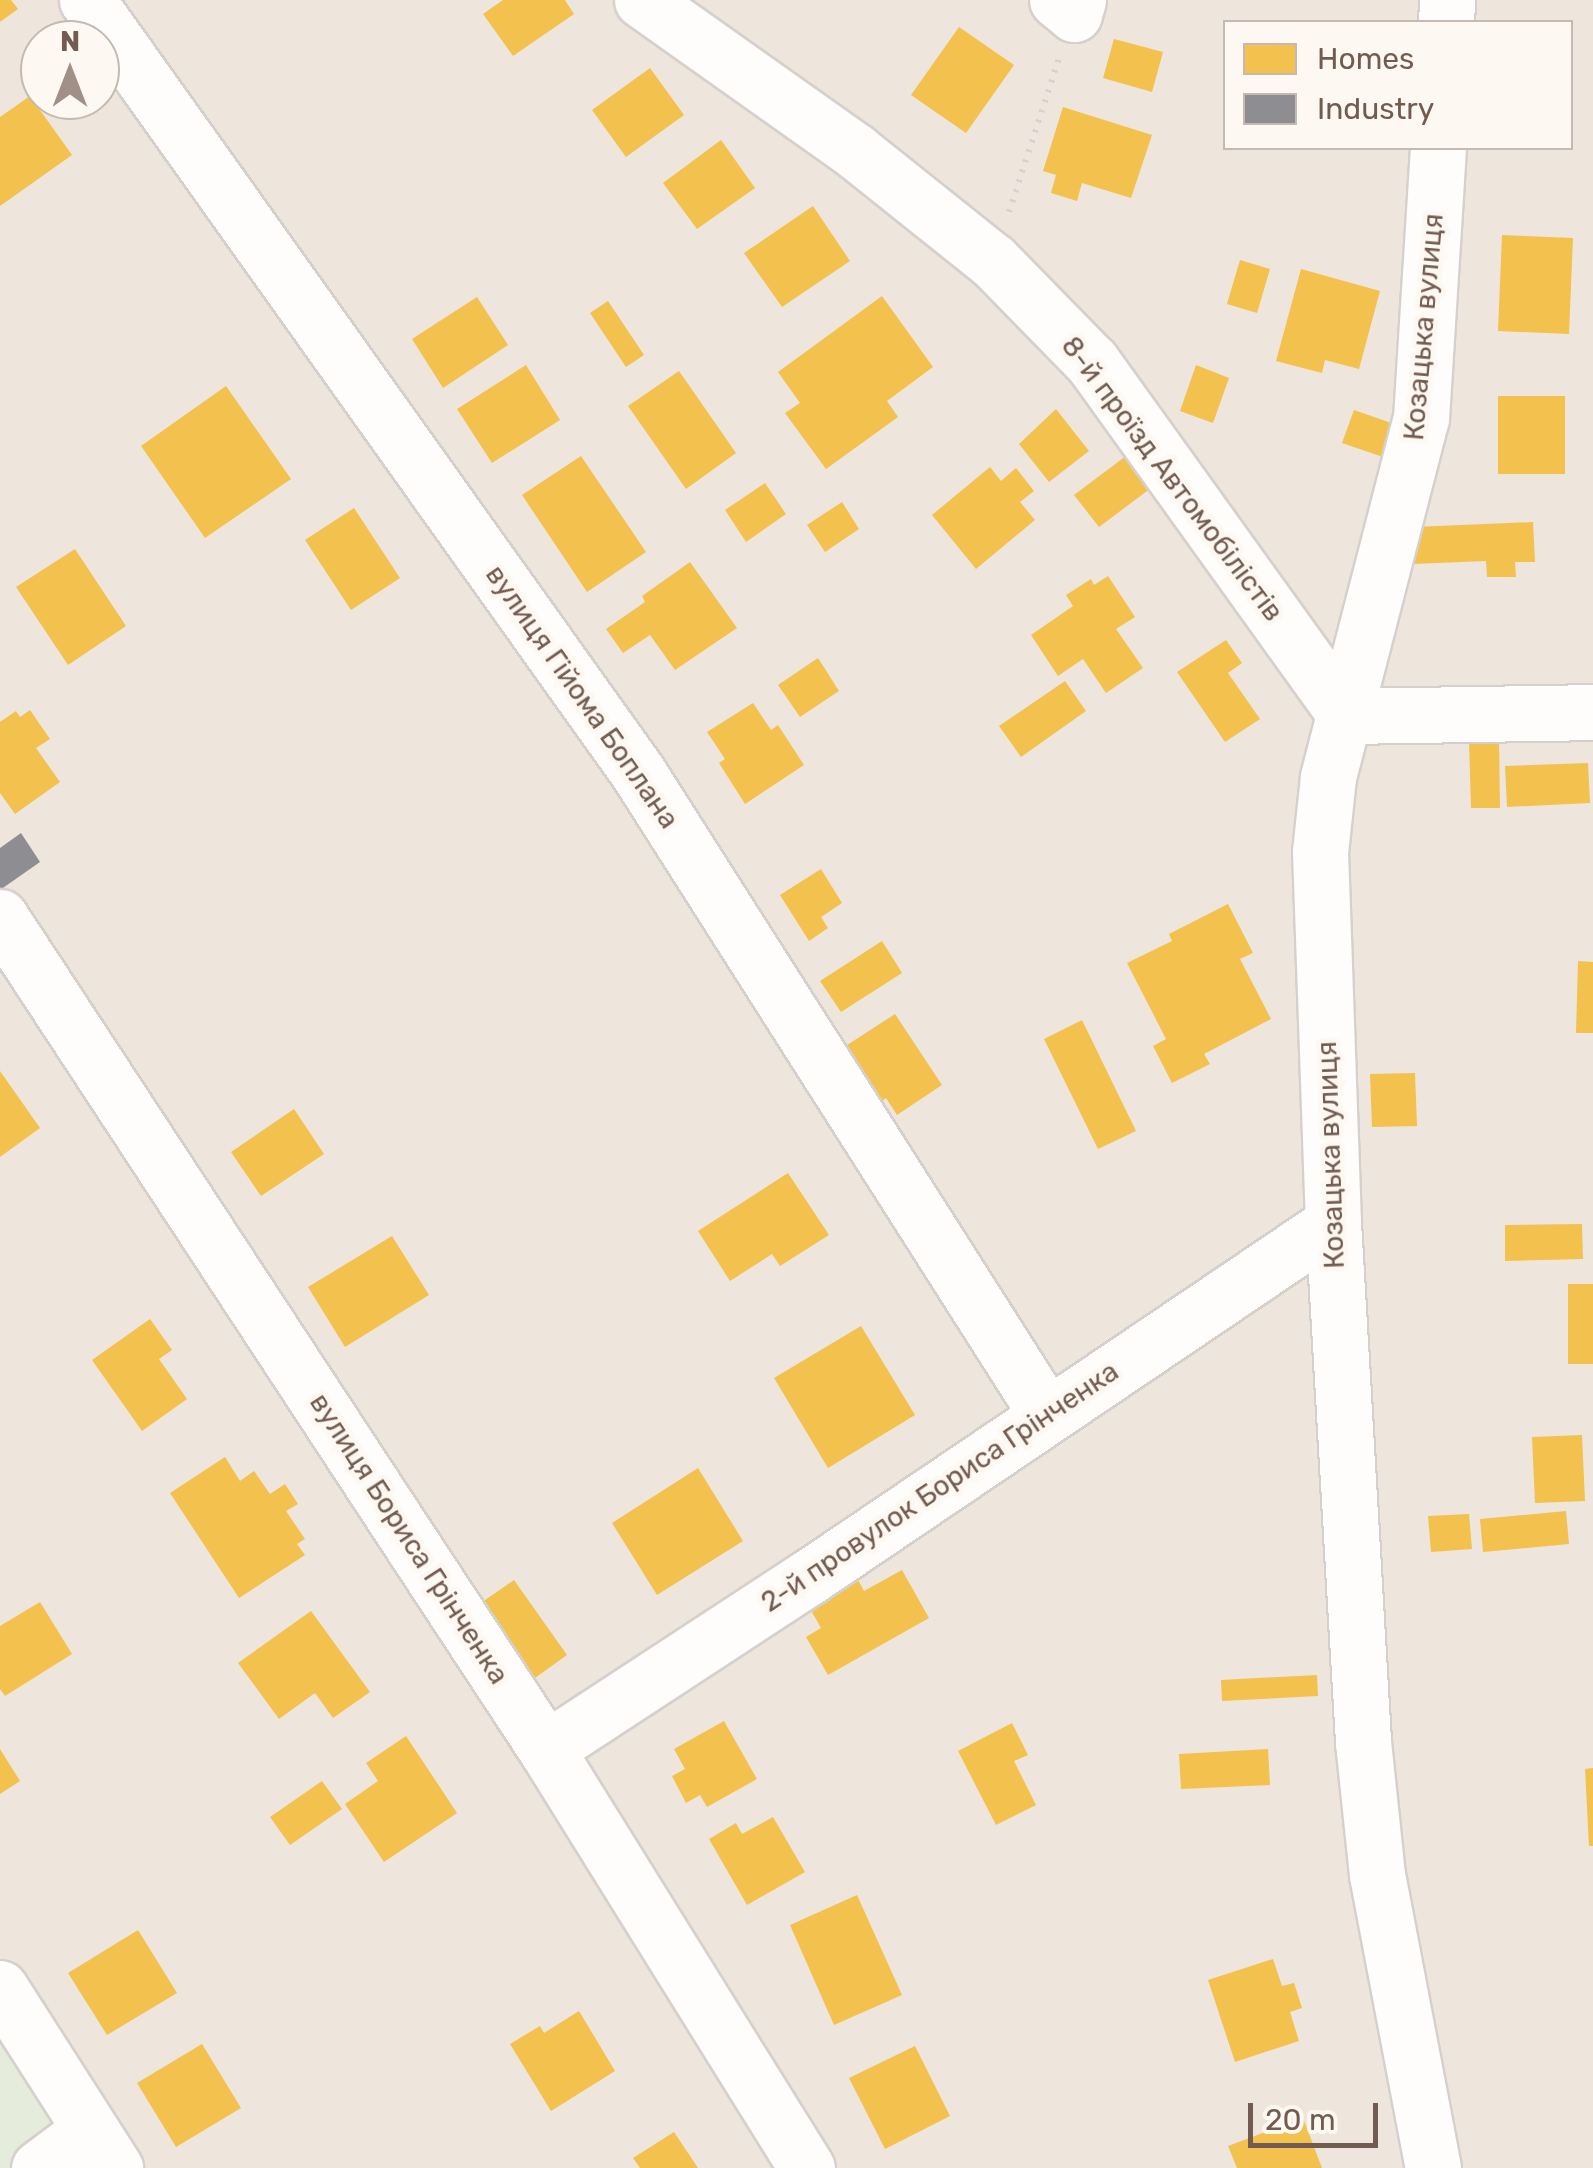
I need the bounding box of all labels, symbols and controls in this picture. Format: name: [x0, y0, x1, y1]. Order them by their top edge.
north arrow: [20, 20, 120, 120]
legend: [1223, 20, 1573, 150]
text: N: [60, 25, 80, 58]
text: Homes: [1317, 41, 1414, 77]
text: Industry: [1317, 91, 1434, 127]
street label: Козацька вулиця: [1397, 212, 1451, 442]
street label: 8-й проїзд Автомобілістів: [1054, 330, 1290, 628]
street label: вулиця Гійома Боплана: [478, 559, 686, 835]
street label: Козацька вулиця: [1310, 1041, 1352, 1269]
street label: 2-й провулок Бориса Грінченка: [755, 1355, 1125, 1619]
street label: вулиця Бориса Грінченка: [302, 1387, 516, 1691]
scale bar: [1253, 2083, 1383, 2145]
text: 20 m: [1265, 2102, 1336, 2138]

